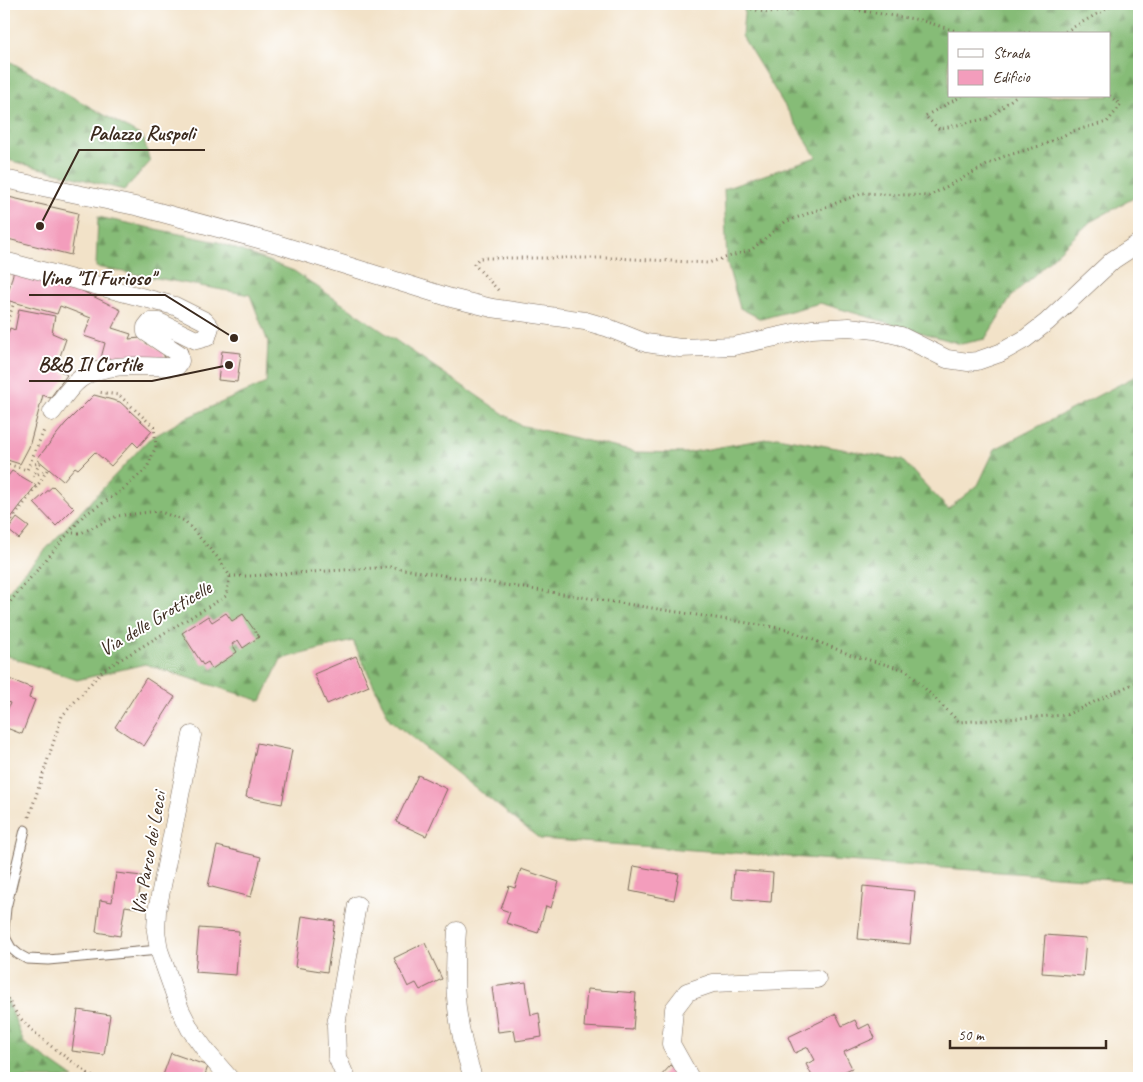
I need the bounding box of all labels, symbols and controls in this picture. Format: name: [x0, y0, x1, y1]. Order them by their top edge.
legend: [948, 32, 1110, 98]
text: Strada: [993, 44, 1030, 63]
text: Edificio: [993, 68, 1031, 87]
callout: Palazzo Ruspoli: [79, 114, 205, 150]
text: Palazzo Ruspoli: [89, 120, 198, 146]
callout: Vino "Il Furioso": [29, 259, 165, 295]
text: Vino "Il Furioso": [39, 265, 160, 291]
callout: B&B Il Cortile: [29, 345, 152, 381]
text: B&B Il Cortile: [38, 351, 144, 377]
street label: Via delle Grotticelle: [95, 574, 217, 662]
street label: Via Parco dei Lecci: [125, 787, 172, 917]
scale bar: [950, 1017, 1107, 1049]
text: 50 m: [958, 1026, 985, 1045]

